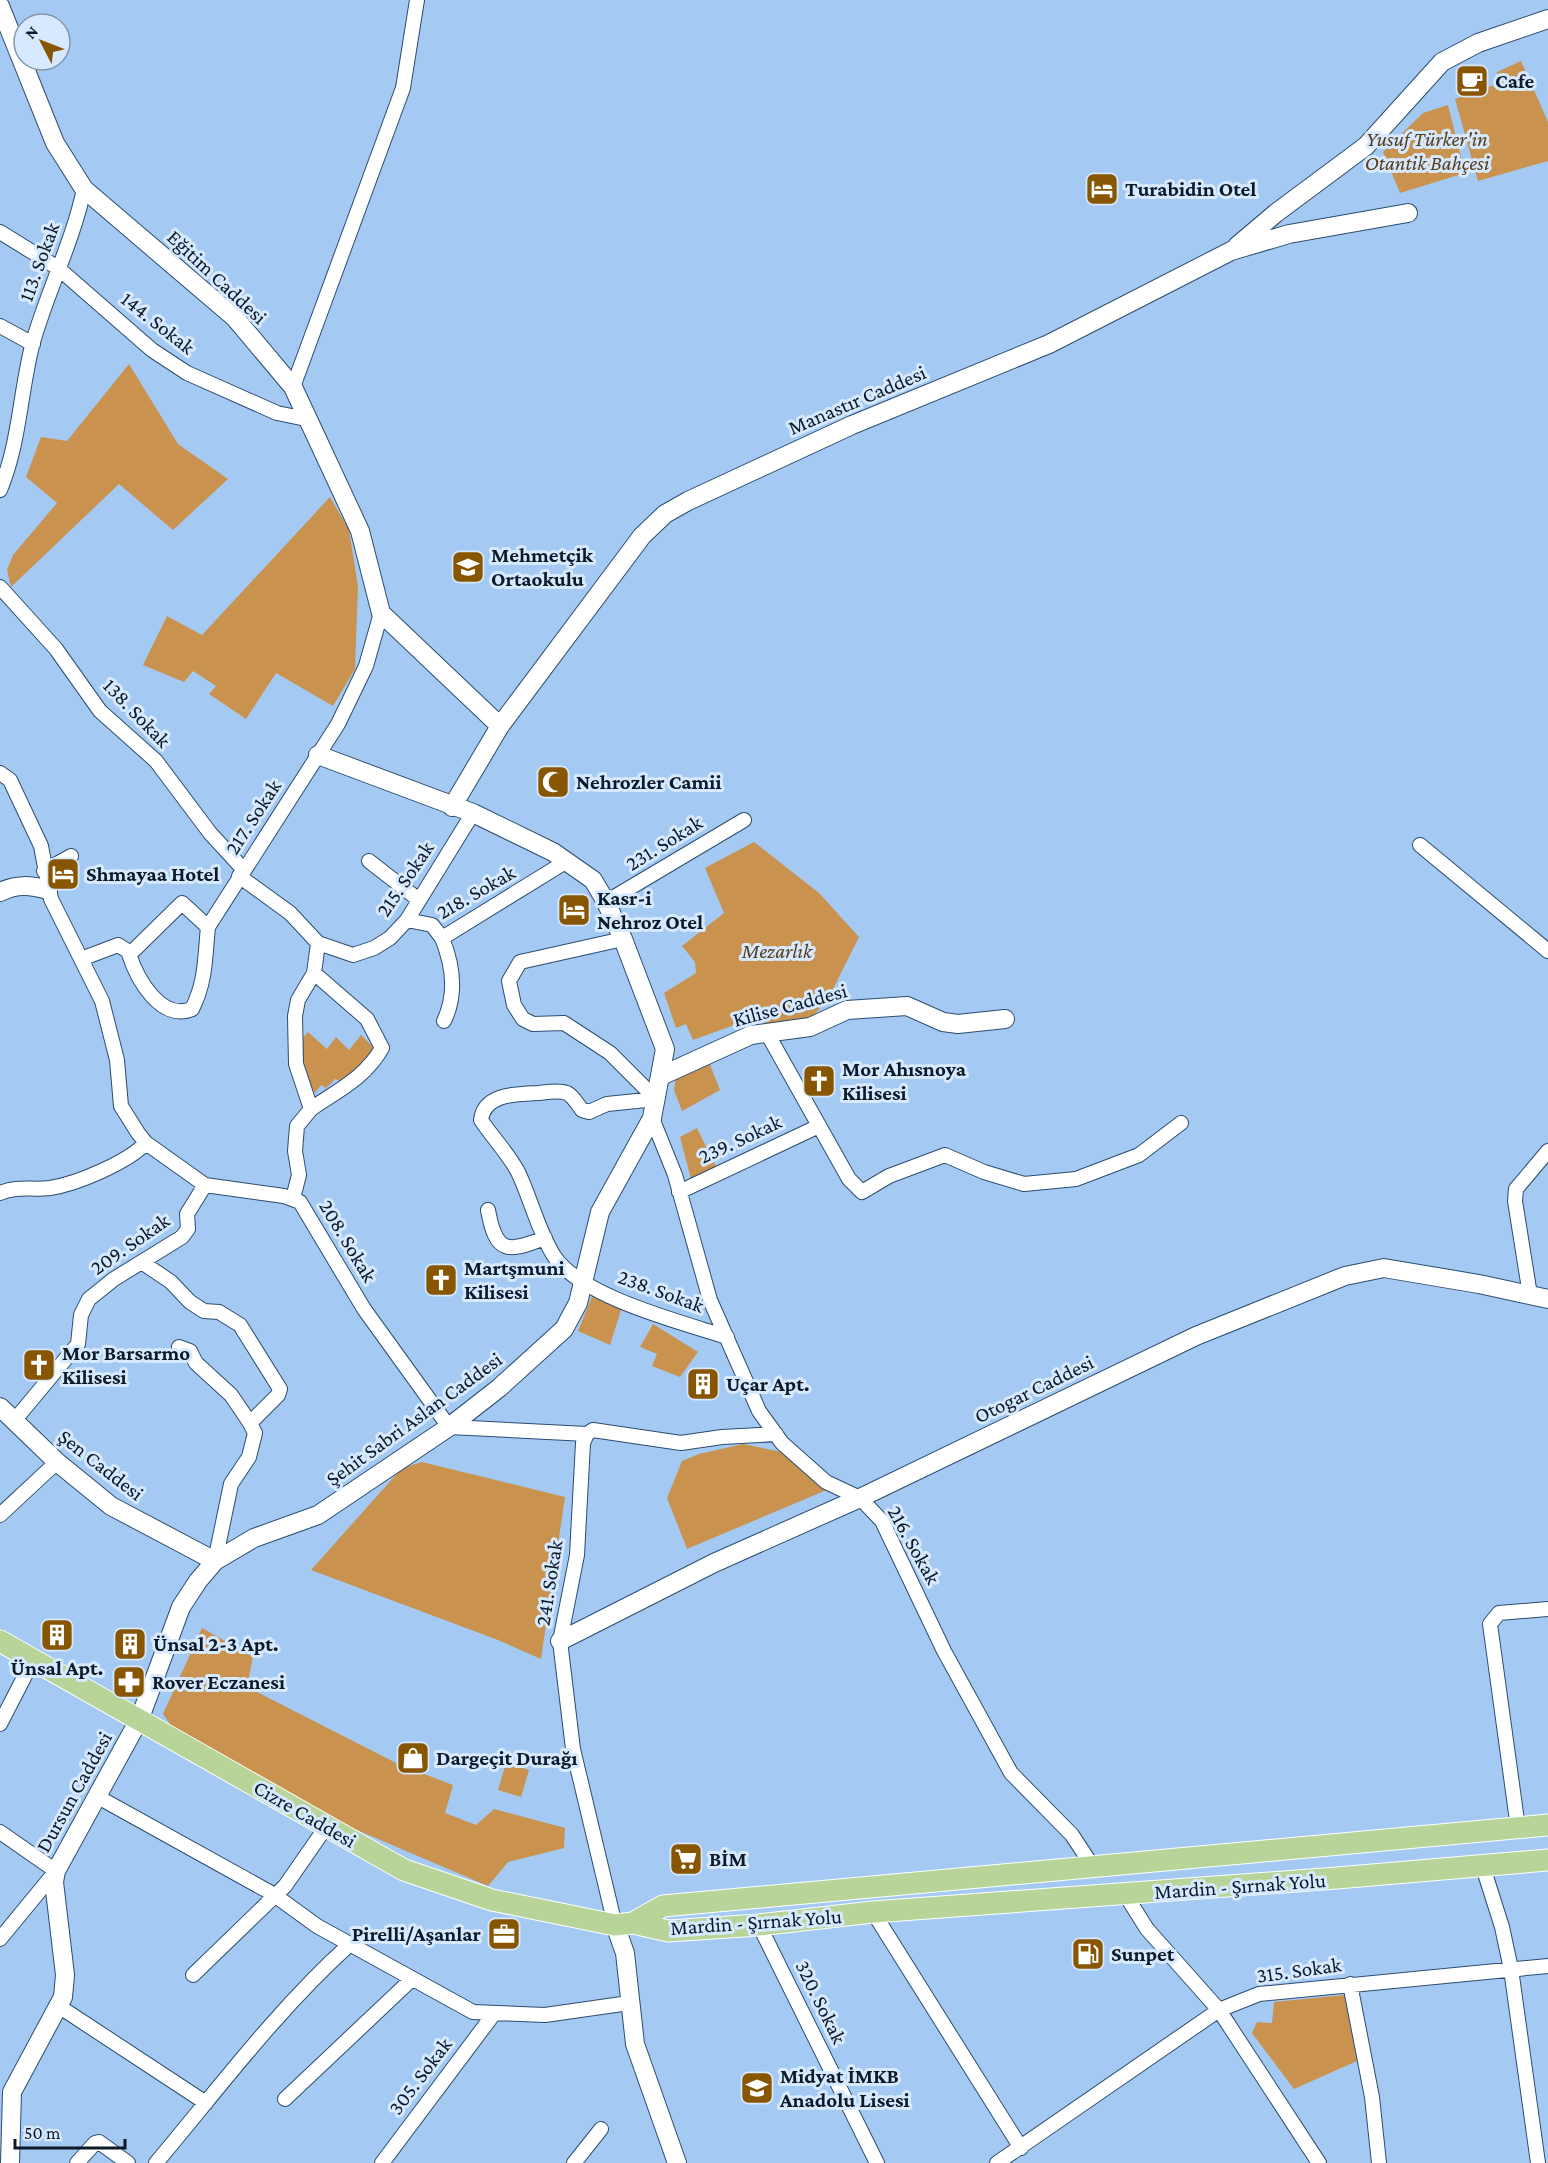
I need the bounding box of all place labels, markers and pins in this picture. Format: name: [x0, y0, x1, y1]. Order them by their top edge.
cafe icon: Cafe: [1454, 63, 1490, 99]
place label: Cafe: [1495, 69, 1535, 93]
hotel icon: Turabidin Otel: [1084, 171, 1120, 207]
place label: Turabidin Otel: [1125, 177, 1256, 201]
place label: Mehmetçik Ortaokulu: [491, 543, 593, 591]
school or university icon: Mehmetçik Ortaokulu: [450, 549, 486, 585]
mosque icon: Nehrozler Camii: [535, 764, 571, 800]
place label: Nehrozler Camii: [576, 770, 721, 794]
hotel icon: Shmayaa Hotel: [45, 856, 81, 892]
place label: Shmayaa Hotel: [86, 862, 219, 886]
place label: Kasr-i Nehroz Otel: [597, 886, 703, 934]
hotel icon: Kasr-i Nehroz Otel: [556, 892, 592, 928]
place label: Mor Ahısnoya Kilisesi: [842, 1057, 967, 1105]
church icon: Mor Ahısnoya Kilisesi: [801, 1063, 837, 1099]
place label: Martşmuni Kilisesi: [464, 1256, 565, 1304]
church icon: Martşmuni Kilisesi: [423, 1262, 459, 1298]
place label: Mor Barsarmo Kilisesi: [62, 1341, 190, 1389]
church icon: Mor Barsarmo Kilisesi: [21, 1347, 57, 1383]
building icon: Uçar Apt.: [685, 1366, 721, 1402]
place label: Uçar Apt.: [726, 1372, 810, 1396]
building icon: Ünsal Apt.: [39, 1617, 75, 1653]
building icon: Ünsal 2-3 Apt.: [112, 1626, 148, 1662]
place label: Ünsal 2-3 Apt.: [153, 1632, 279, 1656]
place label: Ünsal Apt.: [11, 1656, 103, 1680]
pharmacy icon: Rover Eczanesi: [111, 1664, 147, 1700]
place label: Rover Eczanesi: [152, 1670, 285, 1694]
shop icon: Dargeçit Durağı: [395, 1740, 431, 1776]
place label: Dargeçit Durağı: [436, 1746, 577, 1770]
supermarket icon: BİM: [668, 1841, 704, 1877]
place label: BİM: [709, 1847, 747, 1871]
office icon: Pirelli/Aşanlar: [486, 1916, 522, 1952]
place label: Pirelli/Aşanlar: [352, 1922, 482, 1946]
fuel station icon: Sunpet: [1070, 1936, 1106, 1972]
place label: Sunpet: [1111, 1942, 1175, 1966]
place label: Midyat İMKB Anadolu Lisesi: [779, 2064, 910, 2112]
school or university icon: Midyat İMKB Anadolu Lisesi: [739, 2070, 775, 2106]

